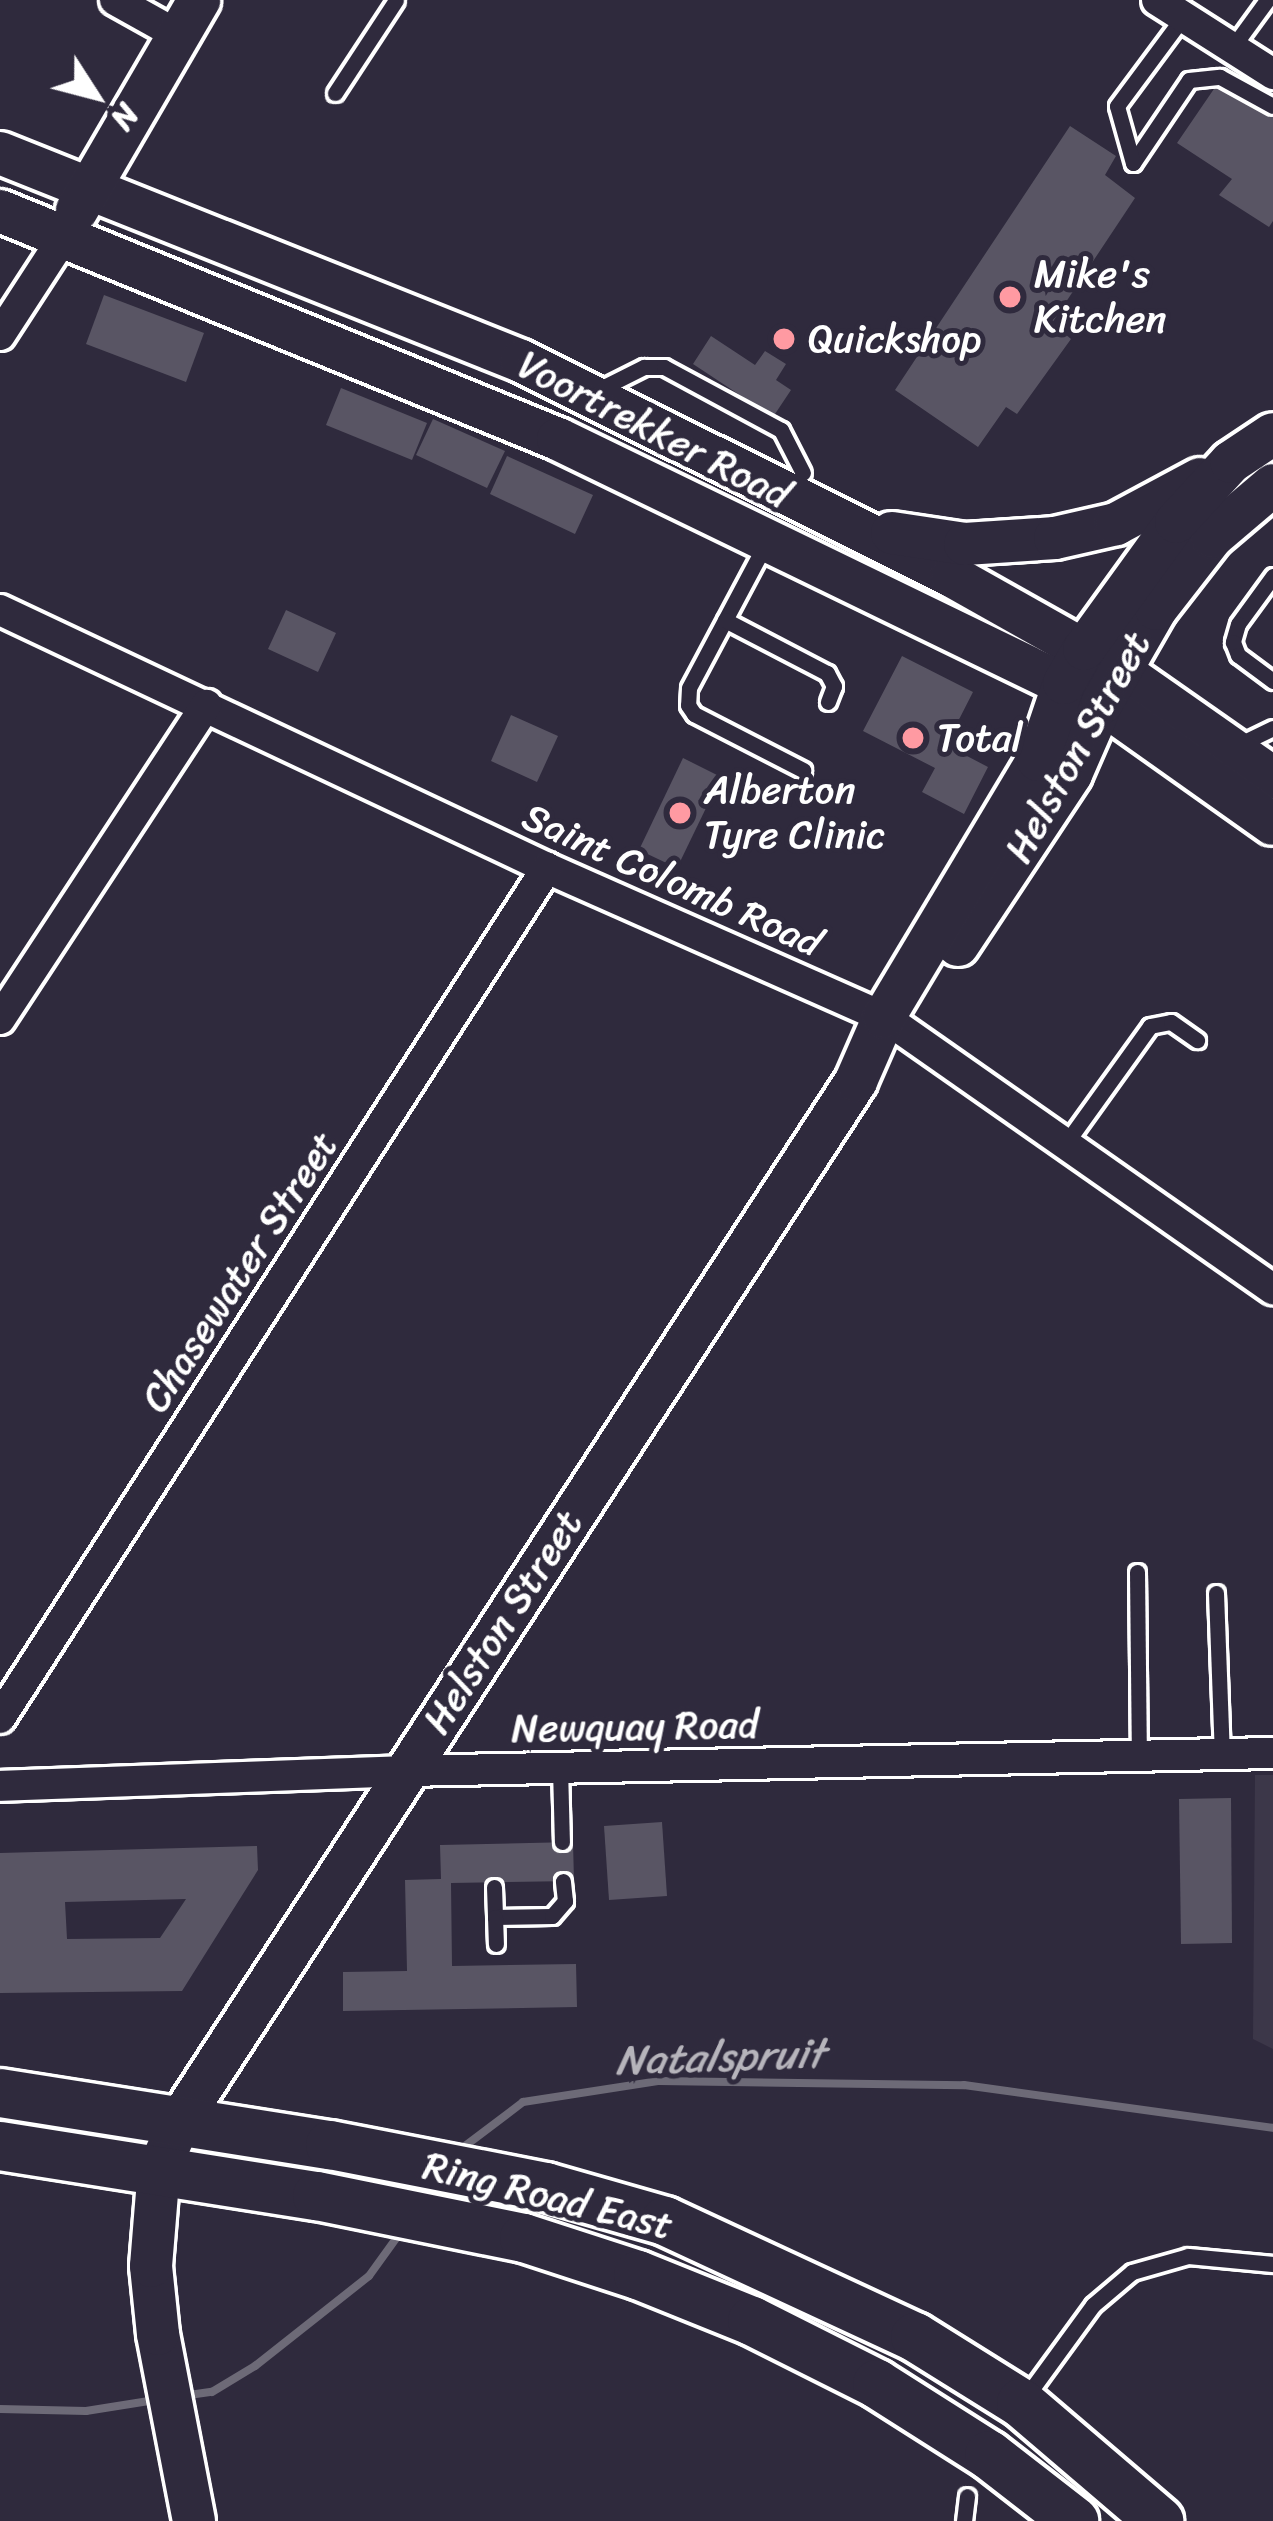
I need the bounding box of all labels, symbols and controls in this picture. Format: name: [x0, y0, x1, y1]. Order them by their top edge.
north arrow: [36, 36, 156, 156]
text: N: [95, 91, 155, 143]
place label: Mike's Kitchen: [1034, 252, 1166, 343]
marker: Mike's Kitchen: [997, 284, 1023, 310]
place label: Quickshop: [808, 316, 981, 362]
marker: Quickshop: [771, 326, 797, 352]
street label: Voortrekker Road: [510, 341, 798, 519]
street label: Helston Street: [995, 623, 1161, 871]
place label: Total: [937, 715, 1023, 761]
marker: Total: [900, 725, 926, 751]
place label: Alberton Tyre Clinic: [704, 768, 886, 859]
street label: Saint Colomb Road: [515, 793, 829, 967]
marker: Alberton Tyre Clinic: [667, 800, 693, 826]
street label: Chasewater Street: [132, 1123, 348, 1421]
street label: Helston Street: [413, 1502, 593, 1742]
street label: Newquay Road: [511, 1701, 759, 1753]
water label: Natalspruit: [615, 2028, 825, 2086]
street label: Ring Road East: [419, 2142, 677, 2250]

